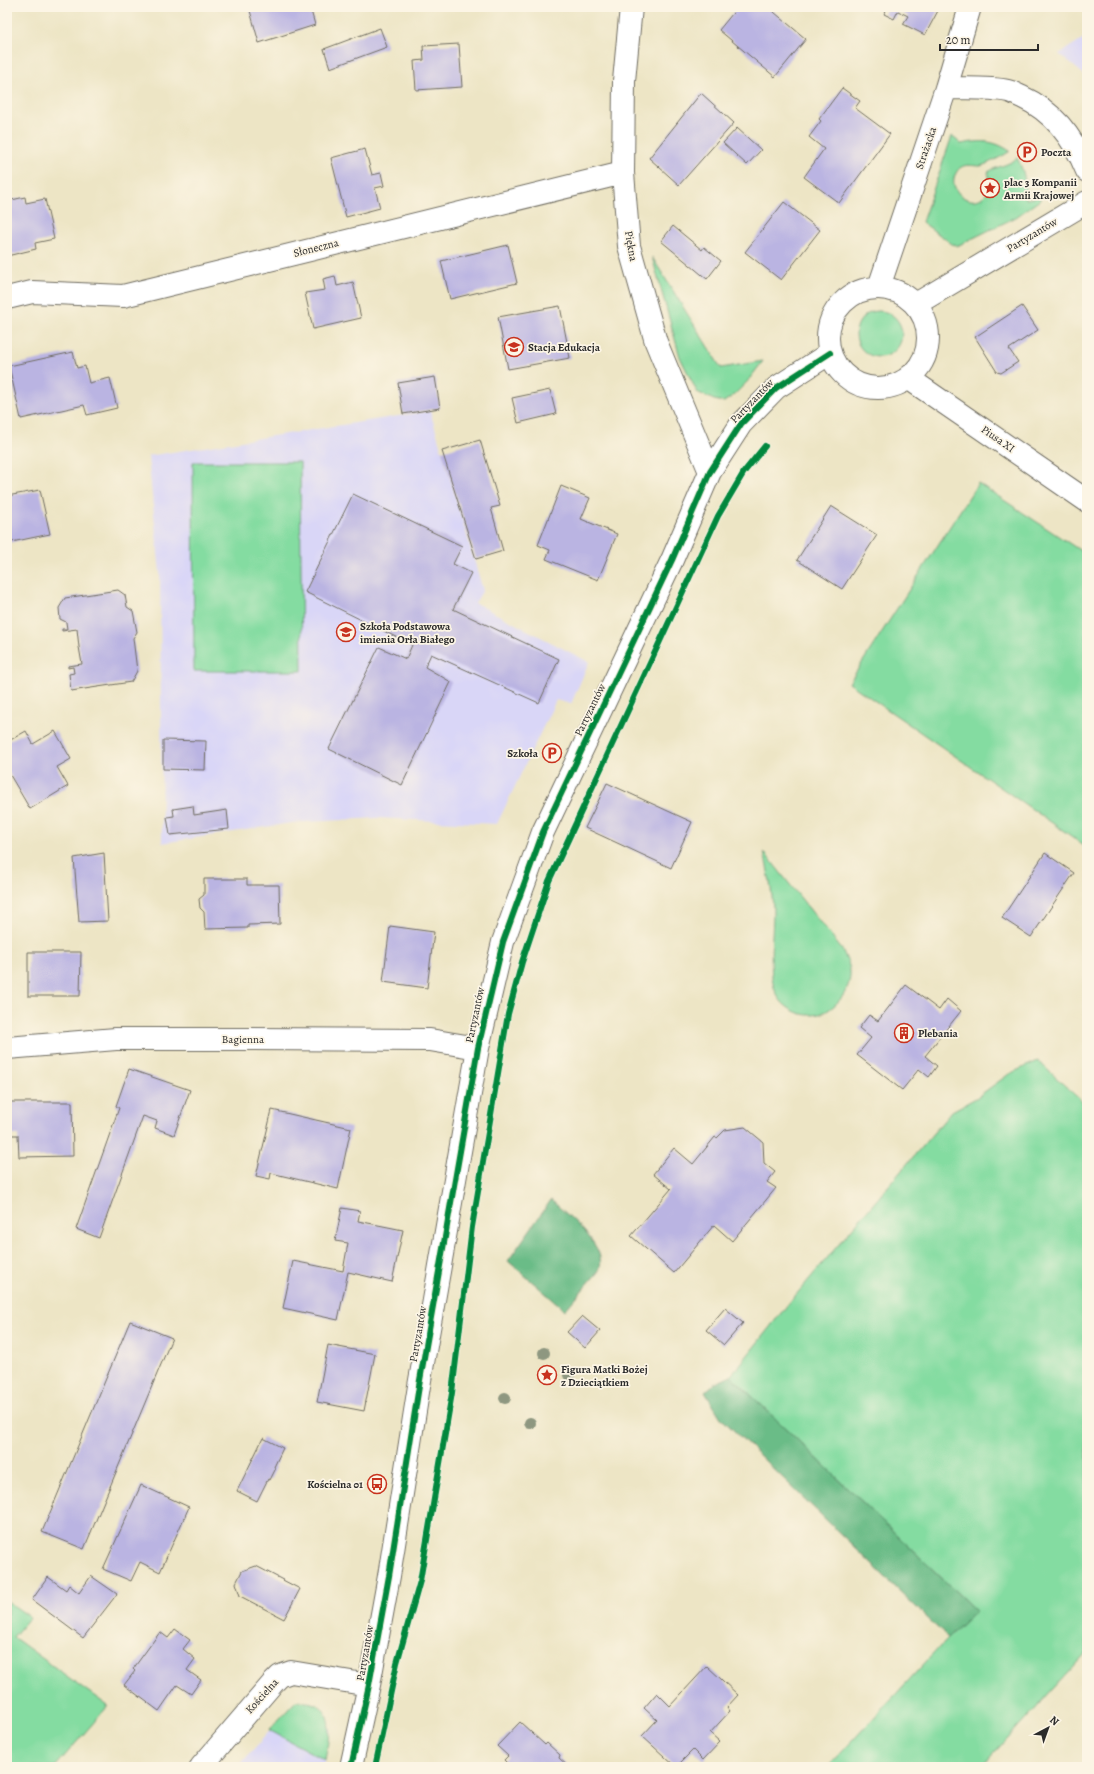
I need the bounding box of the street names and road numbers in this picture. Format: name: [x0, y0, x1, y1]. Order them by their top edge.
street label: Strażacka: [912, 124, 941, 171]
street label: Partyzantów: [1004, 214, 1060, 256]
street label: Piękna: [621, 230, 641, 263]
street label: Słoneczna: [292, 235, 341, 261]
street label: Partyzantów: [727, 375, 777, 427]
street label: Piusa XI: [978, 422, 1018, 456]
street label: Partyzantów: [571, 681, 609, 739]
street label: Partyzantów: [462, 986, 488, 1044]
street label: Bagienna: [222, 1032, 265, 1047]
street label: Partyzantów: [406, 1305, 430, 1363]
street label: Partyzantów: [353, 1624, 377, 1682]
street label: Kościelna: [242, 1674, 283, 1717]

